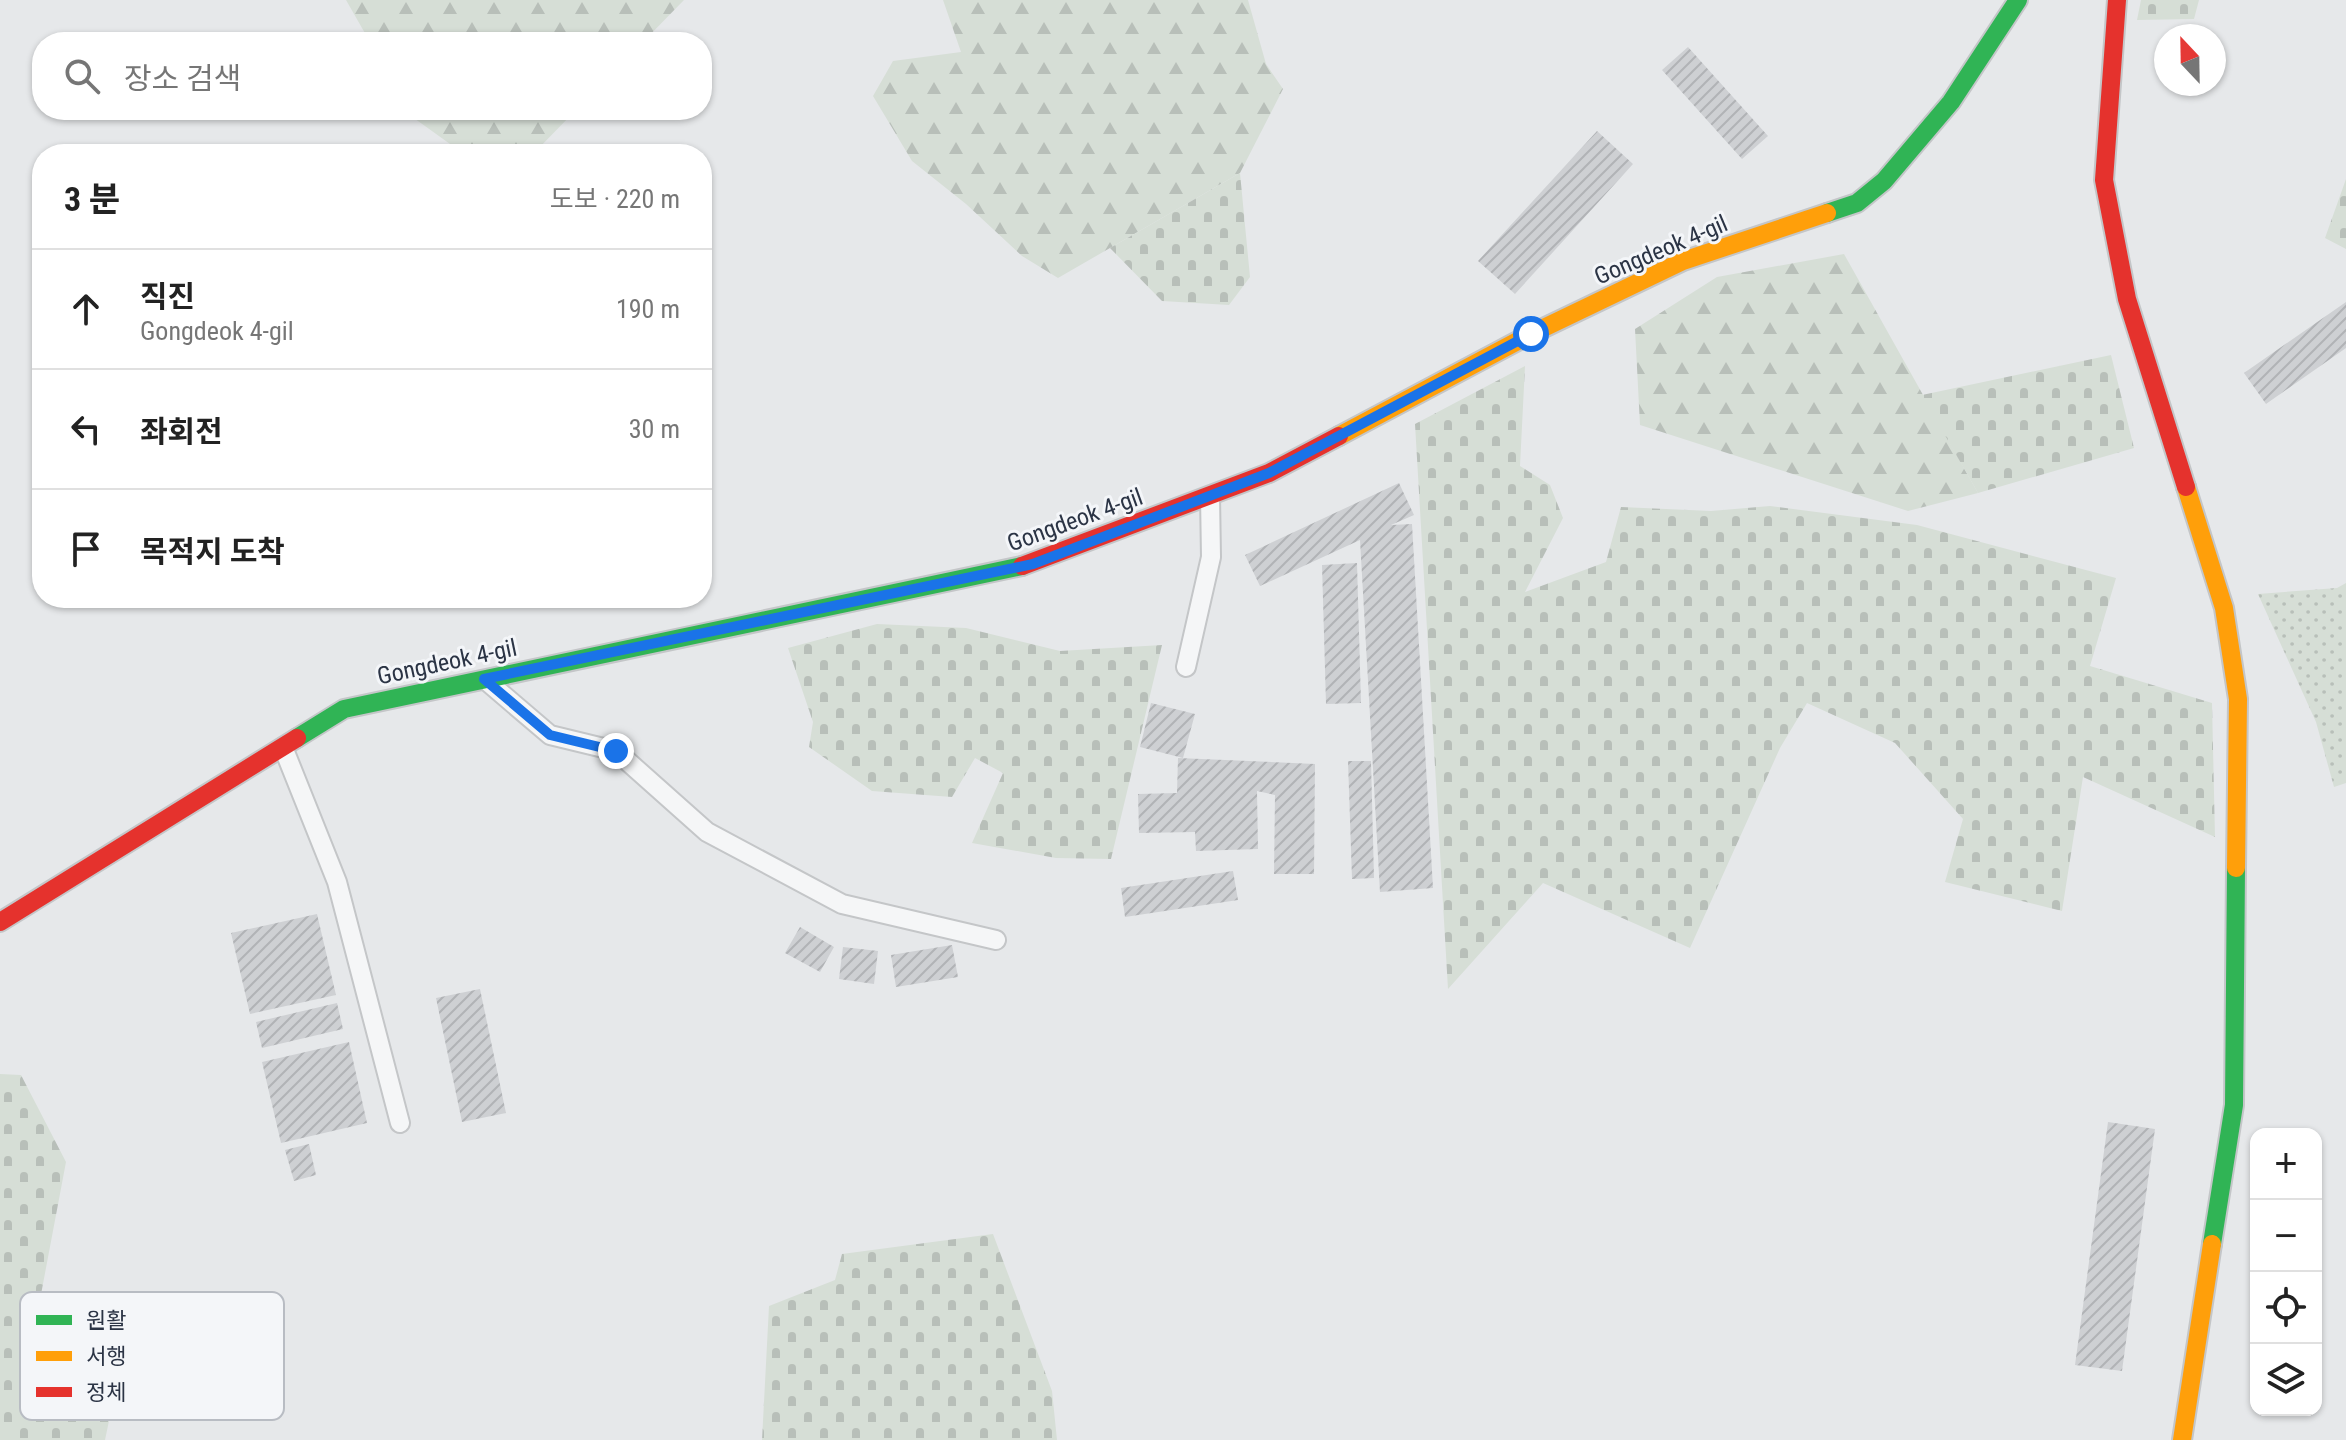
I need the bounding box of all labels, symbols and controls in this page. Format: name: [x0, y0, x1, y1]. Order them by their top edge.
north arrow: [2154, 24, 2226, 96]
search box: [32, 32, 712, 120]
icon: search: [60, 54, 104, 98]
text: 장소 검색: [124, 61, 241, 96]
text: 3 분: [64, 179, 120, 219]
text: 도보 · 220 m: [550, 184, 680, 214]
street label: Gongdeok 4-gil: [1590, 209, 1732, 291]
text: 직진: [140, 279, 195, 314]
icon: ahead: [64, 287, 108, 331]
text: 190 m: [616, 294, 680, 324]
text: Gongdeok 4-gil: [140, 316, 294, 346]
route start: [1513, 316, 1549, 352]
icon: left: [64, 407, 108, 451]
text: 좌회전: [140, 414, 223, 449]
text: 30 m: [629, 414, 680, 444]
street label: Gongdeok 4-gil: [1004, 483, 1146, 557]
icon: arrive: [64, 527, 108, 571]
text: 목적지 도착: [140, 534, 285, 569]
street label: Gongdeok 4-gil: [375, 634, 519, 690]
route end: [598, 733, 634, 769]
map controls: [2250, 1128, 2322, 1416]
button: +: [2250, 1128, 2322, 1200]
button: −: [2250, 1200, 2322, 1272]
button: locate: [2250, 1272, 2322, 1344]
legend: [20, 1292, 284, 1420]
text: 원활: [86, 1308, 126, 1333]
text: 서행: [86, 1344, 126, 1369]
button: layers: [2250, 1344, 2322, 1416]
text: 정체: [86, 1380, 126, 1405]

